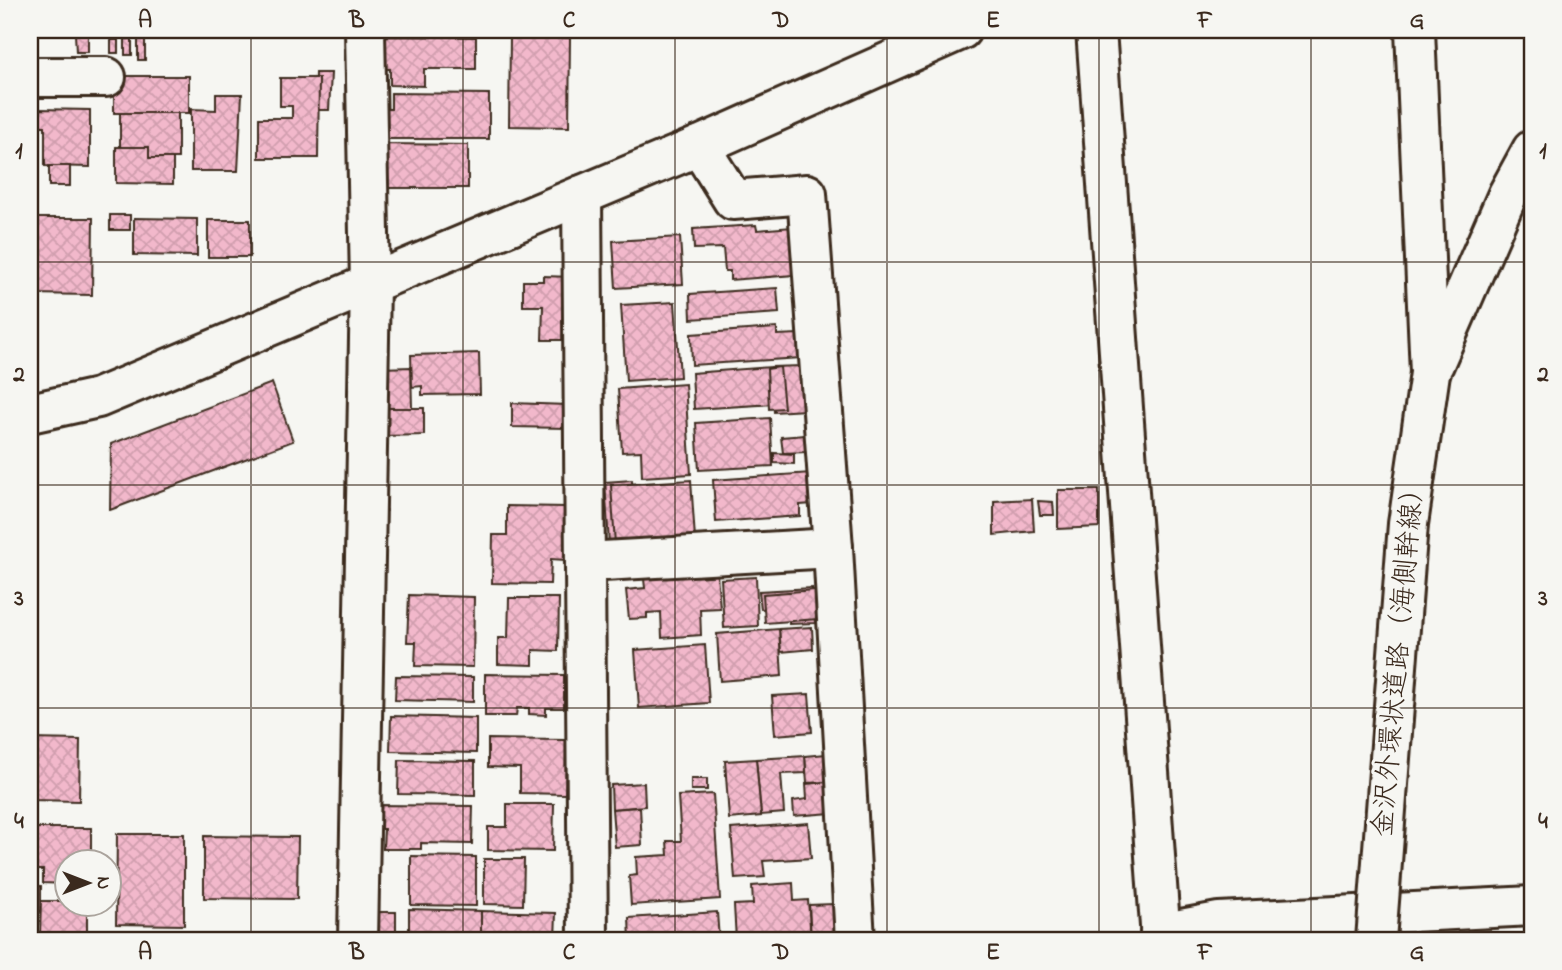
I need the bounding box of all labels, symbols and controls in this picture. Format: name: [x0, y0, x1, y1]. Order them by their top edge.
text: A: [138, 5, 152, 38]
text: B: [348, 5, 365, 38]
text: C: [563, 5, 576, 38]
text: D: [772, 5, 789, 38]
text: E: [986, 5, 1000, 38]
text: F: [1197, 5, 1213, 38]
text: G: [1410, 5, 1424, 38]
text: 1: [15, 136, 23, 169]
text: 1: [1539, 136, 1547, 169]
text: 2: [12, 359, 25, 392]
text: 2: [1536, 359, 1549, 392]
street label: 金沢外環状道路（海側幹線）: [1364, 473, 1436, 839]
text: 3: [13, 583, 24, 616]
text: 3: [1537, 583, 1548, 616]
text: 4: [14, 806, 24, 839]
text: 4: [1538, 806, 1548, 839]
north arrow: [52, 848, 122, 918]
text: N: [89, 877, 116, 890]
text: A: [138, 937, 152, 970]
text: B: [348, 937, 365, 970]
text: C: [563, 937, 576, 970]
text: D: [772, 937, 789, 970]
text: E: [986, 937, 1000, 970]
text: F: [1197, 937, 1213, 970]
text: G: [1410, 937, 1424, 970]

